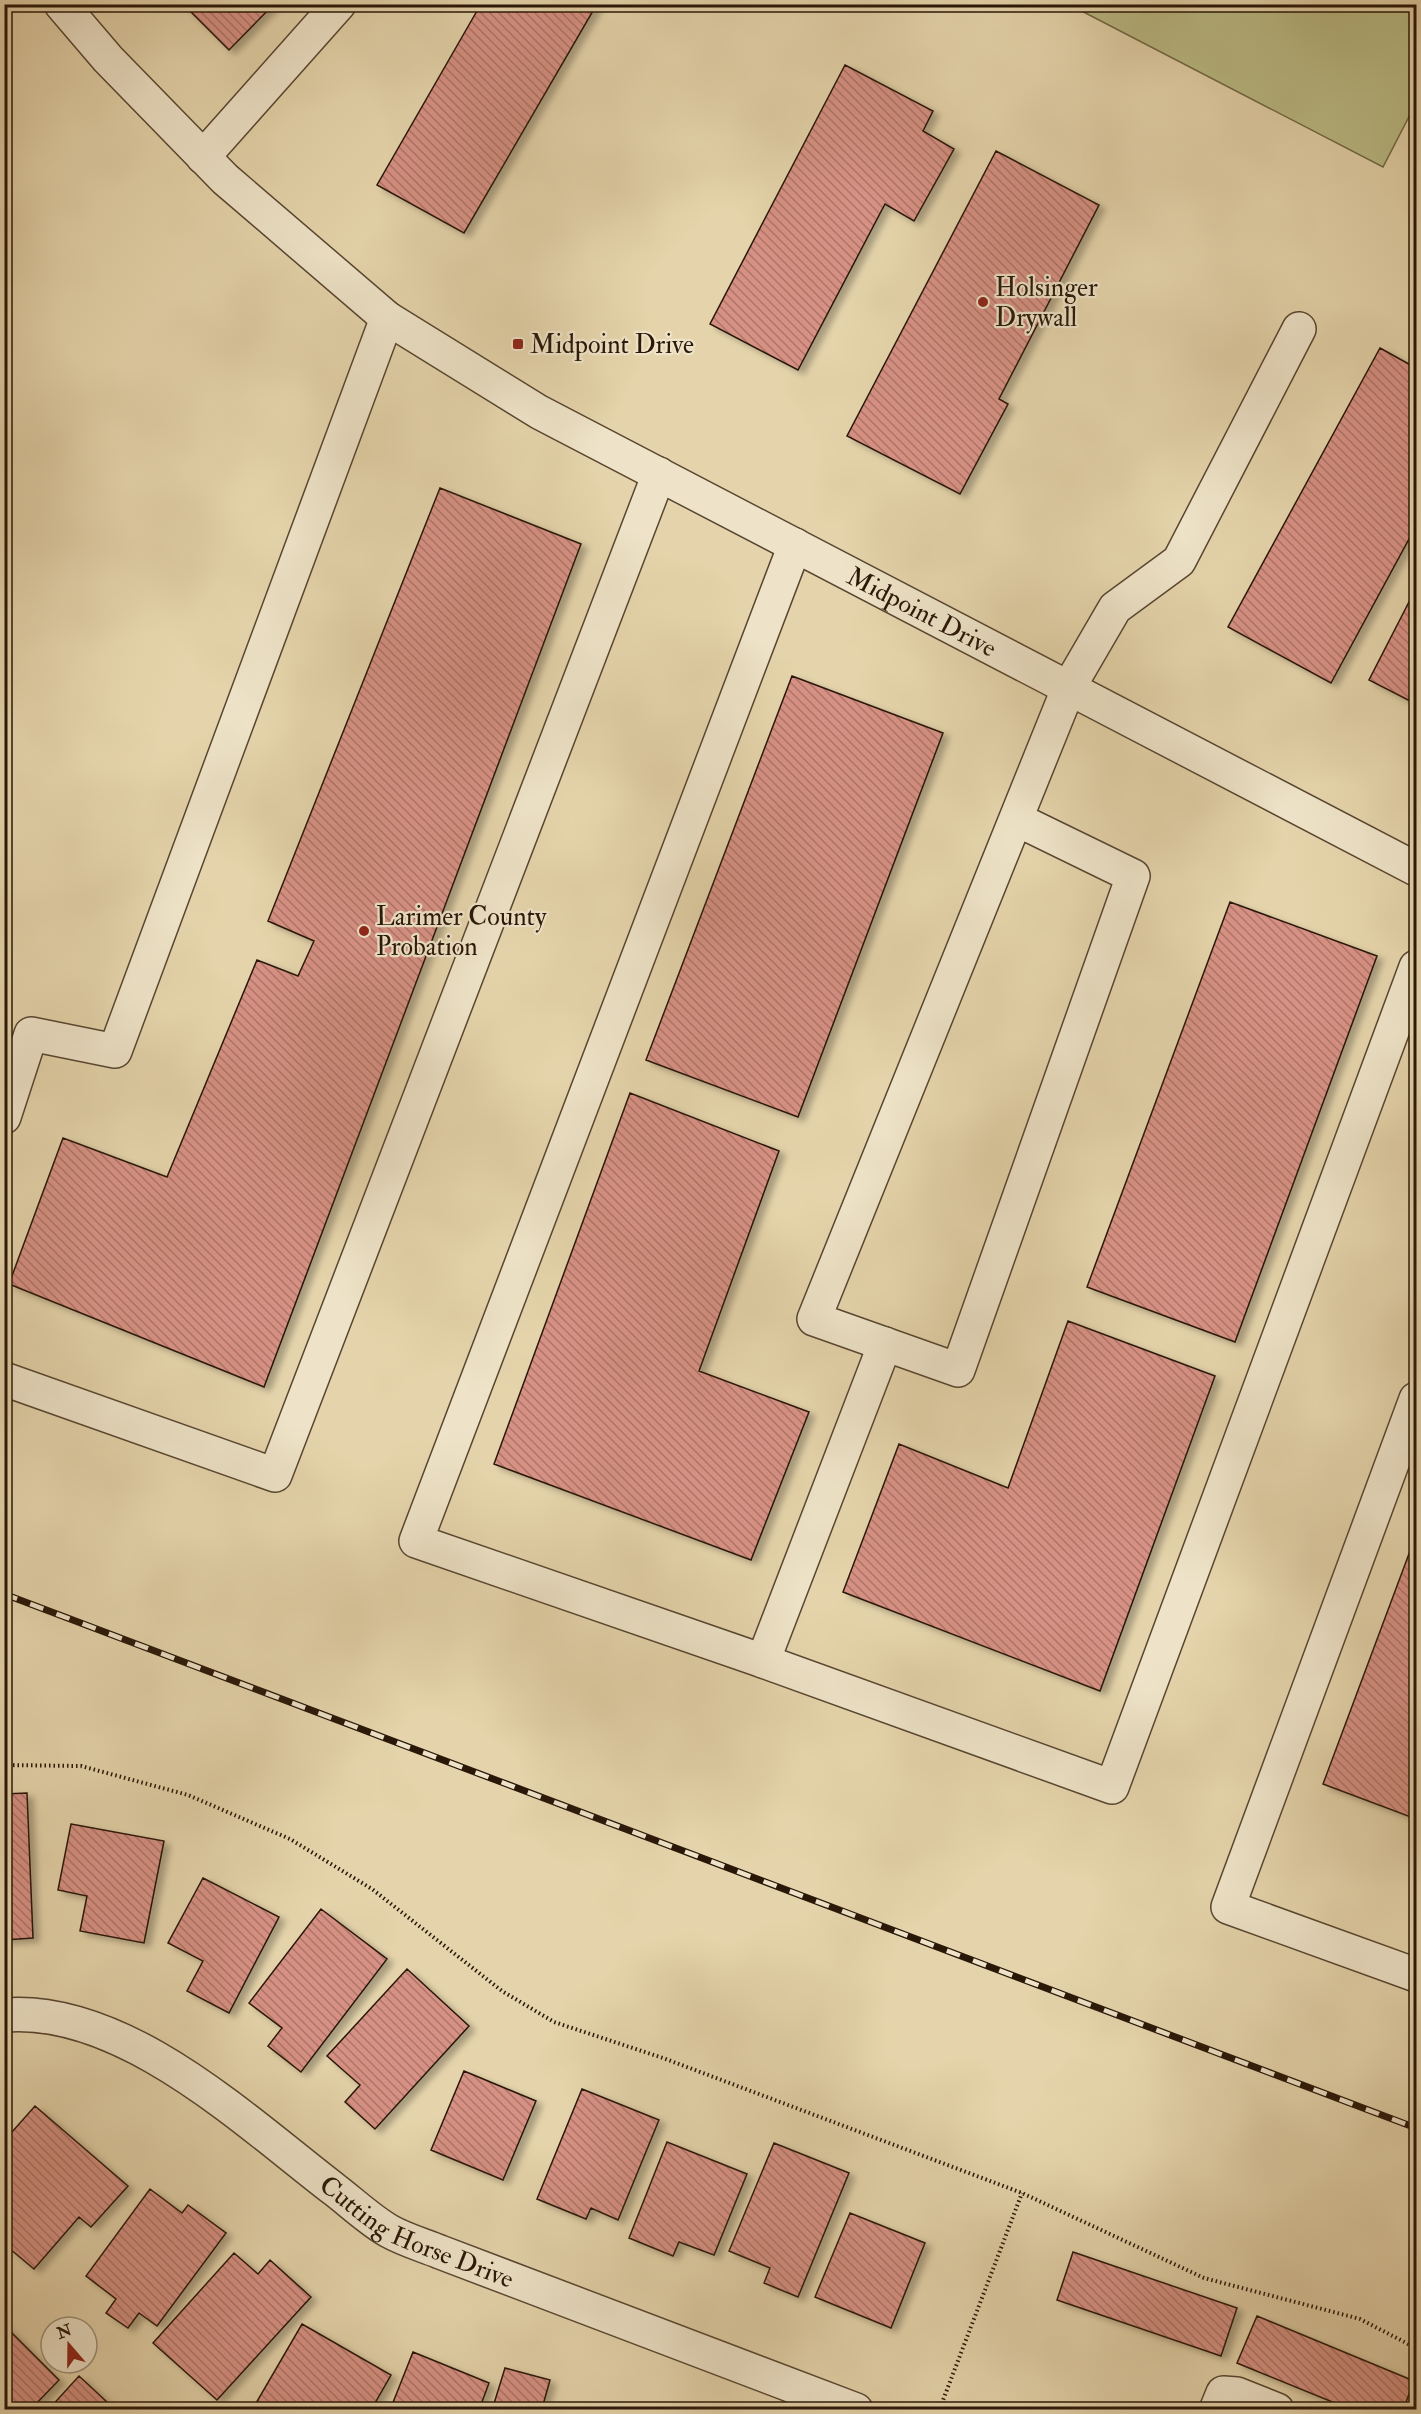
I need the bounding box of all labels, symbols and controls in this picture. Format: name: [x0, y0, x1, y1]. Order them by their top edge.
place label: Holsinger Drywall: [995, 272, 1098, 334]
marker: Holsinger Drywall: [976, 295, 990, 309]
place label: Midpoint Drive: [530, 329, 694, 362]
marker: Midpoint Drive: [511, 337, 525, 351]
street label: Midpoint Drive: [841, 560, 1002, 665]
place label: Larimer County Probation: [376, 901, 547, 963]
marker: Larimer County Probation: [357, 924, 371, 938]
street label: Cutting Horse Drive: [313, 2169, 518, 2296]
north arrow: [39, 2315, 99, 2375]
text: N: [53, 2320, 75, 2344]

